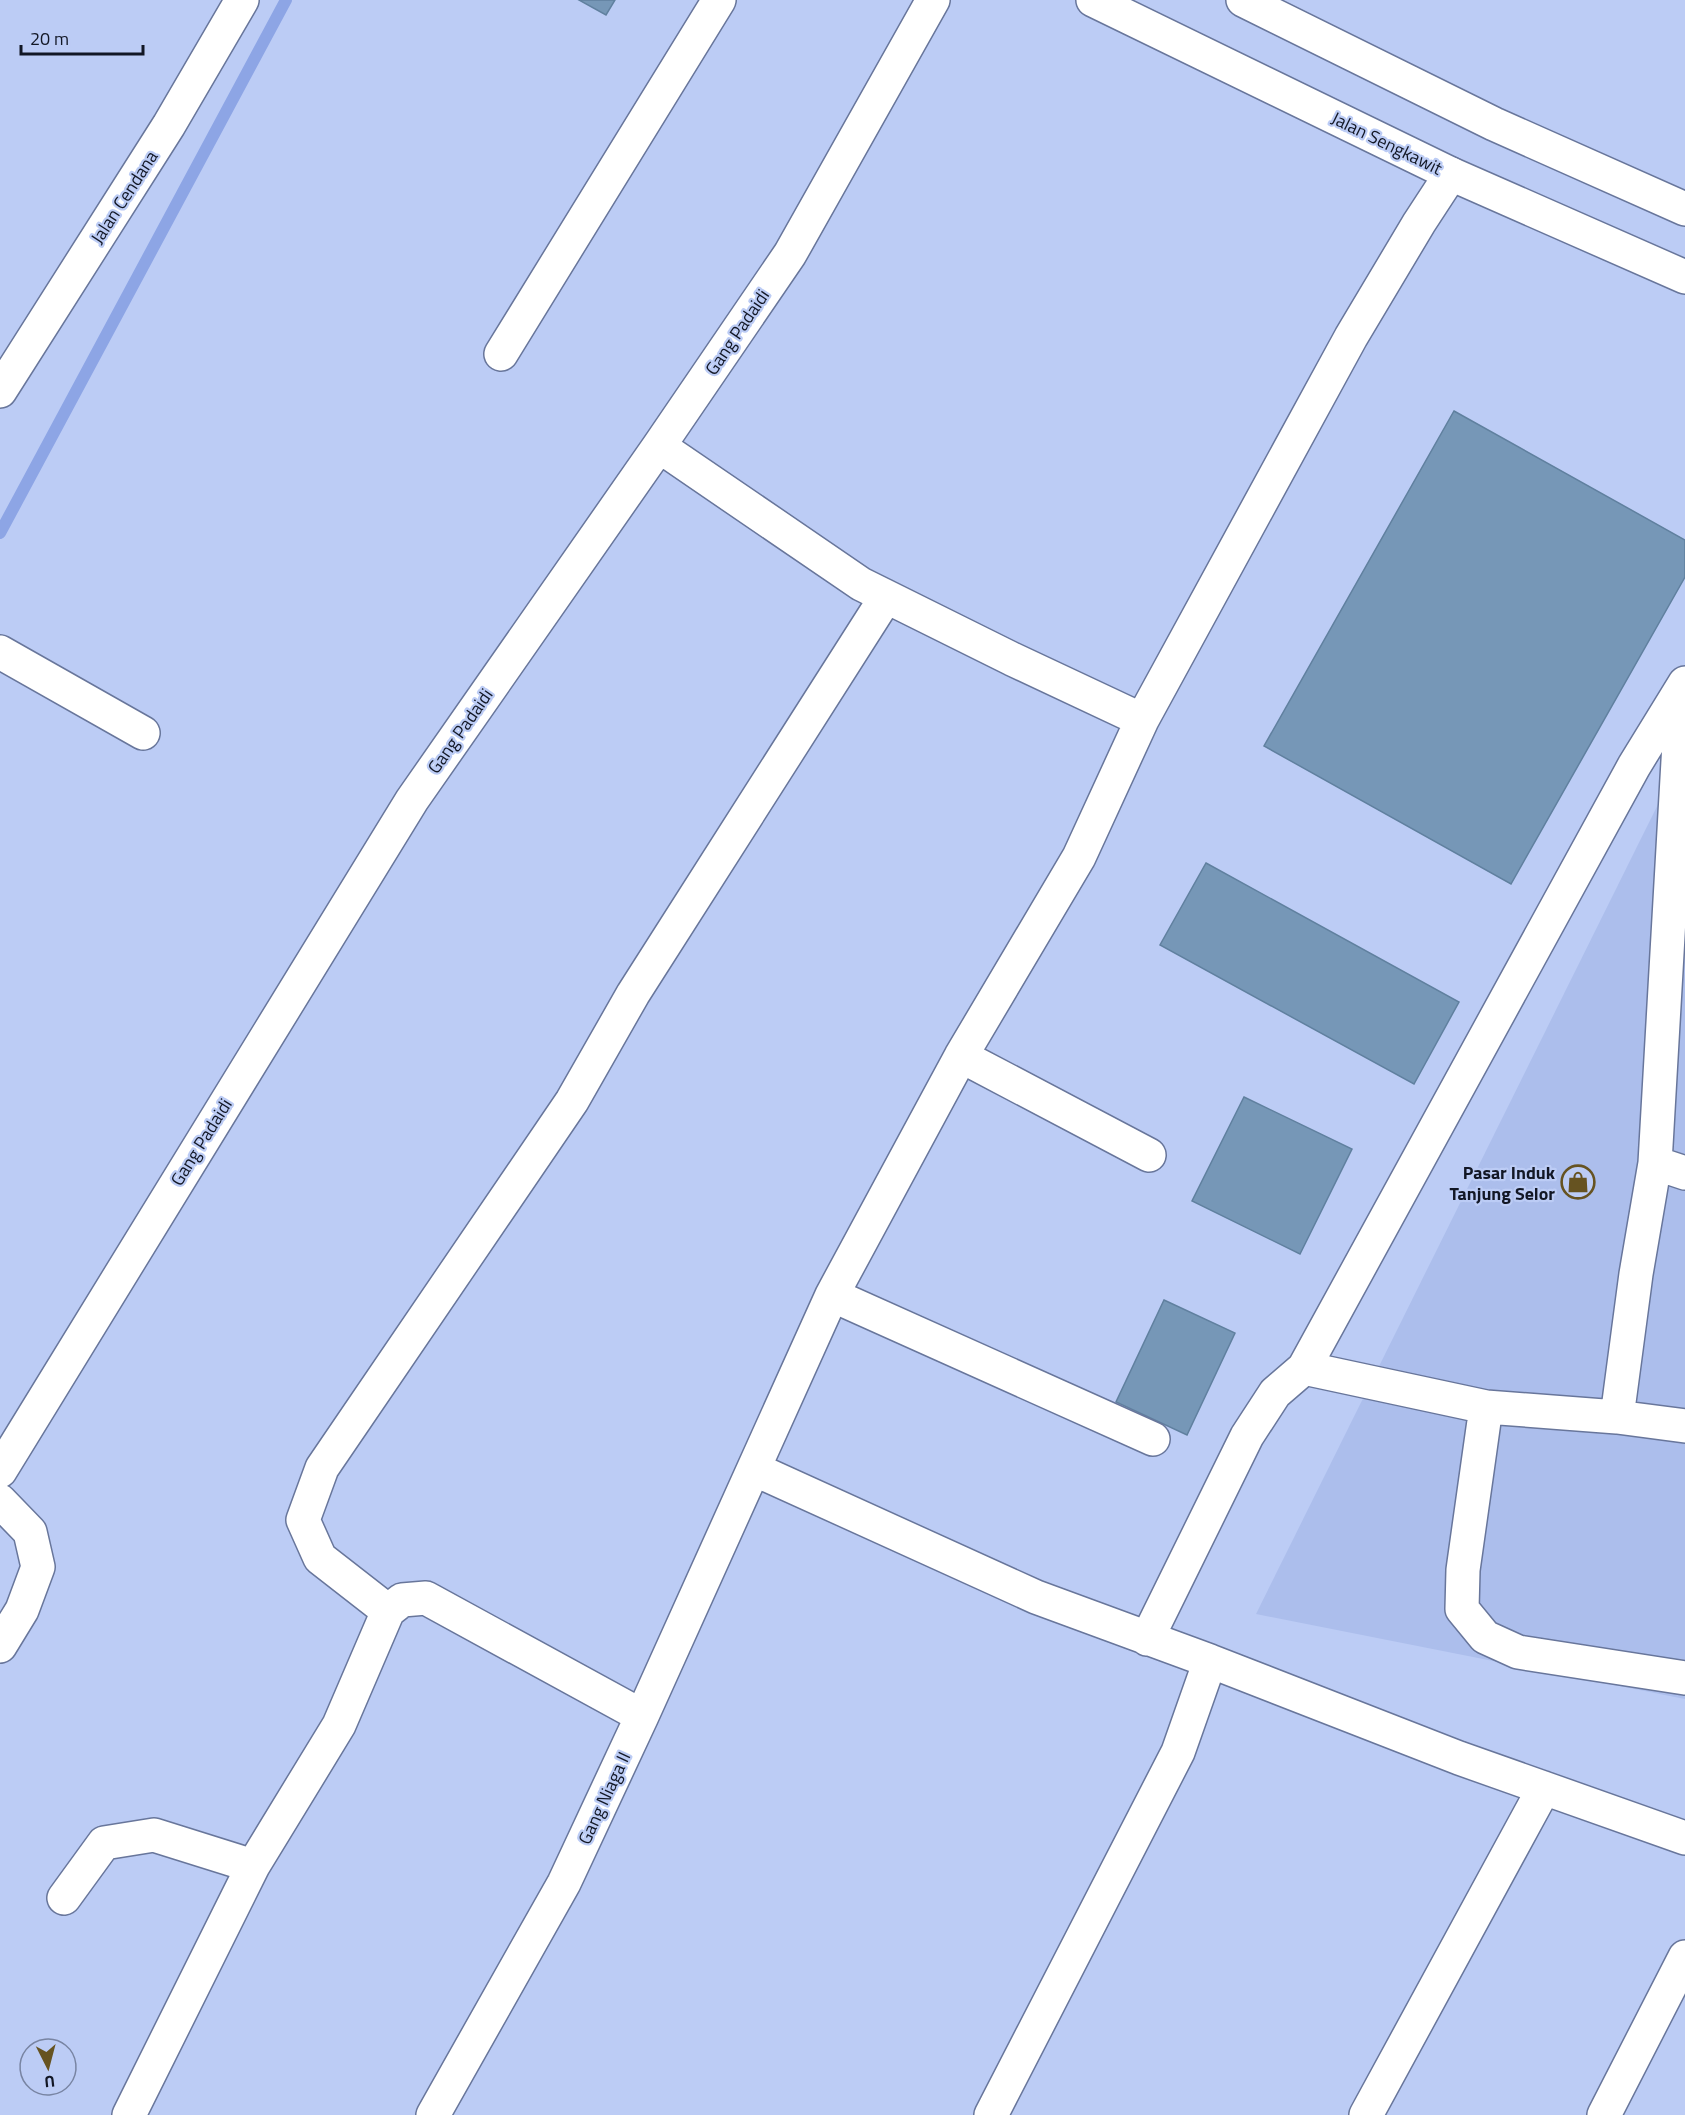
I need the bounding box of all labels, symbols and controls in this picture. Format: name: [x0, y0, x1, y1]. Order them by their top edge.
scale bar: [21, 18, 142, 56]
text: 20 m: [30, 25, 69, 52]
street label: Jalan Sengkawit: [1327, 104, 1448, 182]
street label: Jalan Cendana: [84, 145, 164, 249]
street label: Gang Padaidi: [698, 284, 776, 380]
street label: Gang Padaidi: [421, 683, 499, 779]
street label: Gang Padaidi: [163, 1093, 239, 1191]
place label: Pasar Induk Tanjung Selor: [1449, 1159, 1556, 1207]
shop icon: Pasar Induk Tanjung Selor: [1560, 1164, 1596, 1200]
street label: Gang Niaga II: [571, 1747, 637, 1849]
north arrow: [18, 2037, 78, 2097]
text: U: [43, 2069, 56, 2094]

